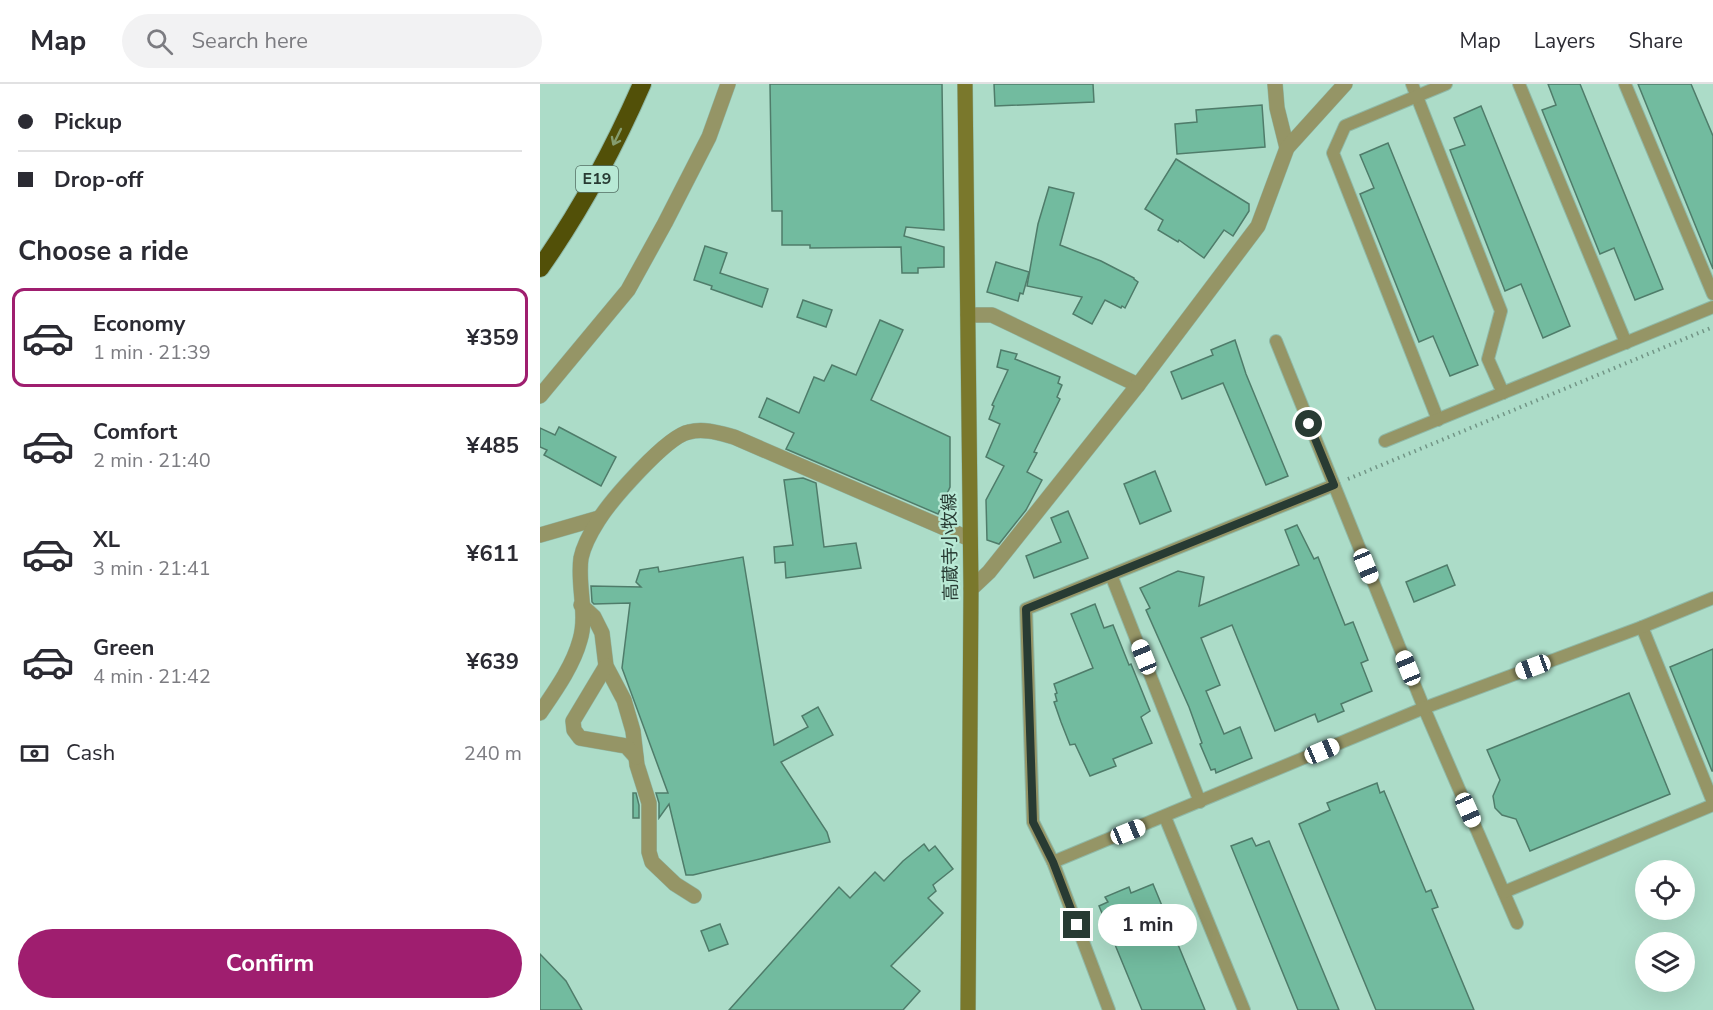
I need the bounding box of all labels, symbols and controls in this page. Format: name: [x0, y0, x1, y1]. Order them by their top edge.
search box: [122, 14, 542, 68]
text: Map: [30, 22, 86, 60]
icon: search: [143, 25, 176, 58]
text: Search here: [191, 26, 308, 56]
text: Map: [1459, 27, 1501, 55]
text: Layers: [1534, 27, 1595, 55]
text: Share: [1628, 27, 1683, 55]
text: Pickup: [54, 107, 122, 137]
one-way arrow: [610, 127, 622, 145]
text: Drop-off: [54, 165, 143, 195]
road number: E19: [576, 166, 618, 192]
text: Choose a ride: [18, 233, 189, 270]
text: Economy: [93, 309, 185, 339]
icon: car: [21, 311, 75, 365]
text: ¥359: [466, 323, 519, 353]
text: 1 min · 21:39: [93, 339, 211, 366]
route start: [1295, 410, 1322, 437]
text: Comfort: [93, 417, 177, 447]
icon: car: [21, 419, 75, 473]
text: ¥485: [466, 431, 519, 461]
text: 2 min · 21:40: [93, 447, 211, 474]
street label: 高蔵寺小牧線: [937, 493, 963, 601]
text: XL: [93, 525, 120, 555]
icon: car: [21, 527, 75, 581]
text: ¥611: [466, 539, 519, 569]
car: [1351, 546, 1381, 586]
text: 3 min · 21:41: [93, 555, 211, 582]
text: Green: [93, 633, 154, 663]
icon: car: [21, 635, 75, 689]
car: [1129, 637, 1159, 677]
text: ¥639: [466, 647, 519, 677]
car: [1393, 648, 1423, 688]
car: [1513, 652, 1553, 682]
text: 4 min · 21:42: [93, 663, 211, 690]
car: [1302, 736, 1342, 766]
icon: cash: [18, 737, 51, 770]
text: Cash: [66, 738, 115, 768]
text: 240 m: [464, 740, 522, 767]
car: [1452, 790, 1484, 830]
car: [1108, 817, 1148, 847]
map controls: [1635, 860, 1695, 992]
button: locate: [1635, 860, 1695, 920]
callout: 1 min: [1098, 904, 1197, 946]
route end: [1063, 911, 1090, 938]
text: 1 min: [1122, 911, 1173, 938]
button: Confirm: [18, 929, 522, 998]
button: layers: [1635, 932, 1695, 992]

